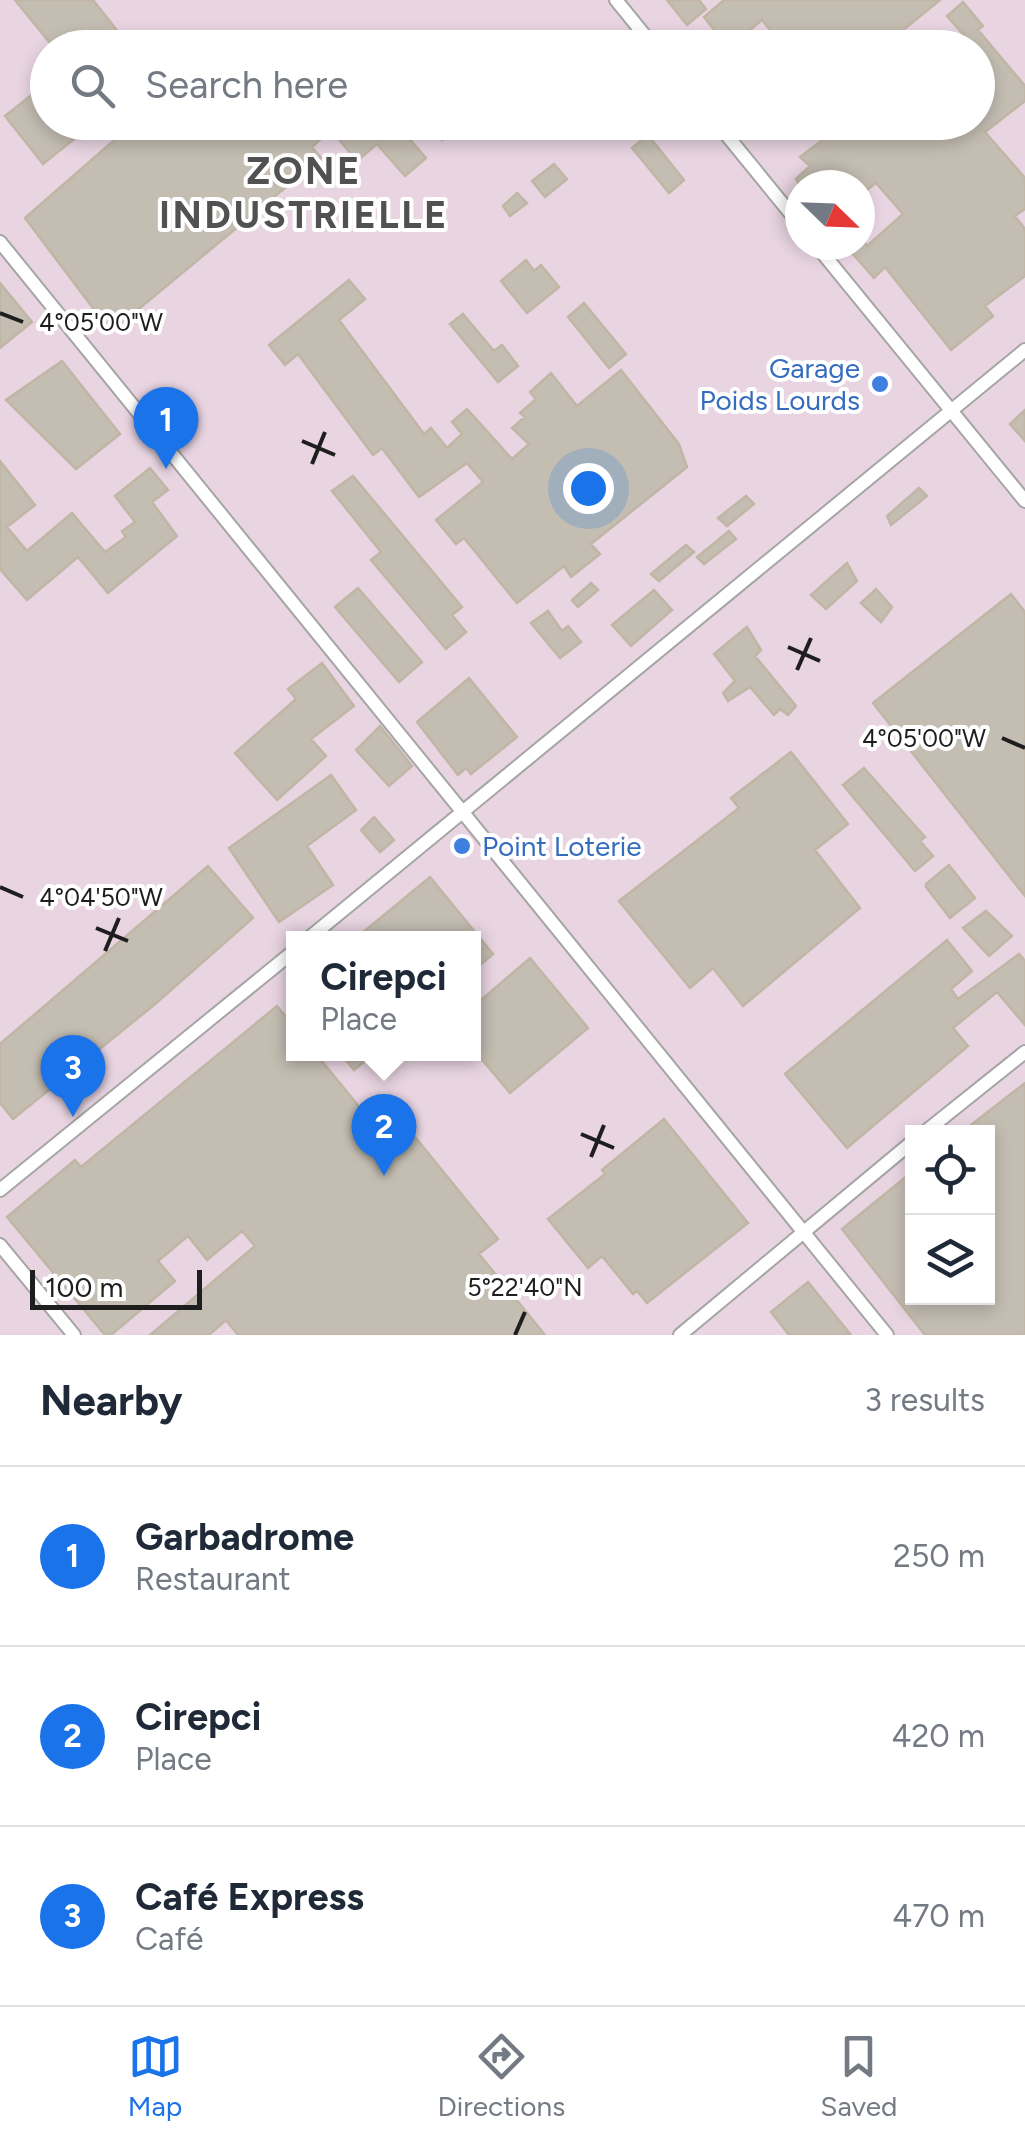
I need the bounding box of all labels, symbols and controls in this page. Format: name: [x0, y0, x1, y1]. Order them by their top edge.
search box: [30, 30, 995, 140]
icon: search: [65, 58, 120, 113]
text: Search here: [145, 62, 348, 108]
district label: ZONE INDUSTRIELLE: [159, 148, 449, 238]
north arrow: [785, 170, 875, 260]
text: 4°05'00"W: [39, 307, 163, 337]
place label: Garage Poids Lourds: [700, 351, 860, 417]
marker: Garage Poids Lourds: [869, 373, 891, 395]
pin: 1: [134, 386, 198, 469]
your location: [563, 463, 614, 514]
text: 4°05'00"W: [862, 723, 986, 753]
place label: Point Loterie: [482, 829, 642, 863]
marker: Point Loterie: [451, 835, 473, 857]
text: 4°04'50"W: [39, 882, 163, 912]
popup: [286, 931, 481, 1061]
text: Cirepci: [320, 954, 447, 1000]
text: Place: [320, 1000, 397, 1038]
pin: 3: [40, 1034, 106, 1117]
pin: 2: [352, 1094, 416, 1176]
map controls: [905, 1125, 995, 1305]
button: locate: [905, 1125, 995, 1215]
button: layers: [905, 1215, 995, 1305]
scale bar: [30, 1265, 202, 1310]
text: 100 m: [45, 1270, 123, 1304]
text: 5°22'40"N: [467, 1272, 583, 1302]
text: Nearby: [40, 1375, 182, 1426]
text: 3 results: [865, 1381, 985, 1419]
text: Garbadrome: [135, 1514, 354, 1560]
text: 1: [66, 1537, 79, 1575]
text: 250 m: [893, 1537, 985, 1575]
text: Restaurant: [135, 1560, 291, 1598]
text: Cirepci: [135, 1694, 262, 1740]
text: 2: [63, 1717, 82, 1755]
text: 420 m: [892, 1717, 985, 1755]
text: Place: [135, 1740, 212, 1778]
text: Café Express: [135, 1874, 364, 1920]
text: 3: [64, 1897, 81, 1935]
text: 470 m: [892, 1897, 985, 1935]
text: Café: [135, 1920, 204, 1958]
tab: Map: [128, 2029, 183, 2123]
tab: Directions: [438, 2029, 565, 2123]
tab: Saved: [820, 2029, 897, 2123]

